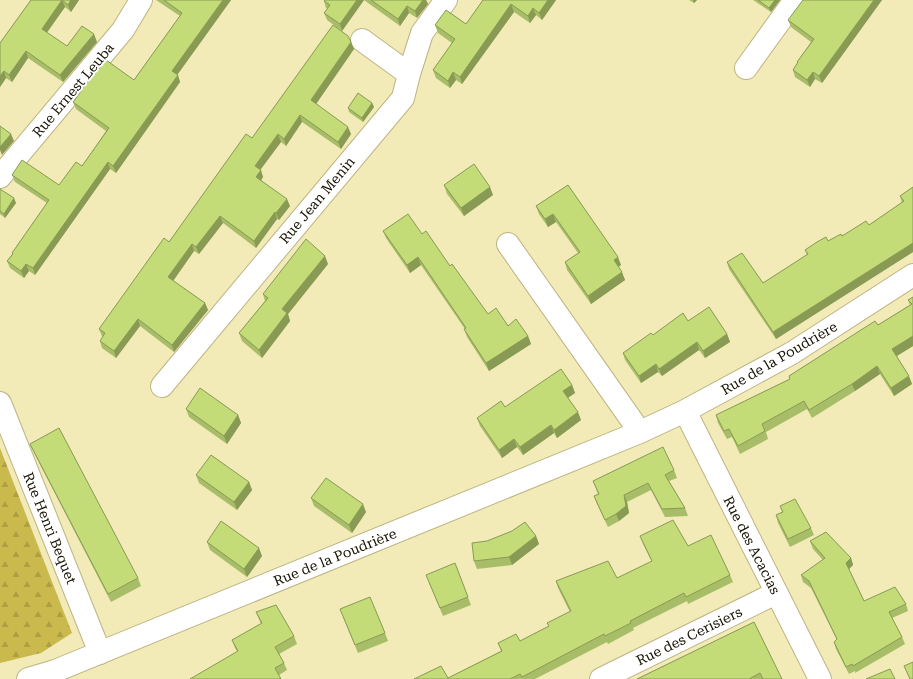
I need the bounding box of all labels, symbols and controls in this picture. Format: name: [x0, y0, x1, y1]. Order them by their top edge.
street label: Rue Ernest Leuba: [29, 39, 117, 140]
street label: Rue Jean Menin: [276, 153, 358, 247]
street label: Rue de la Poudrière: [718, 318, 840, 398]
street label: Rue Henri Bequet: [20, 470, 80, 586]
street label: Rue des Acacias: [720, 493, 784, 597]
street label: Rue de la Poudrière: [271, 525, 399, 589]
street label: Rue des Cerisiers: [634, 603, 745, 669]

